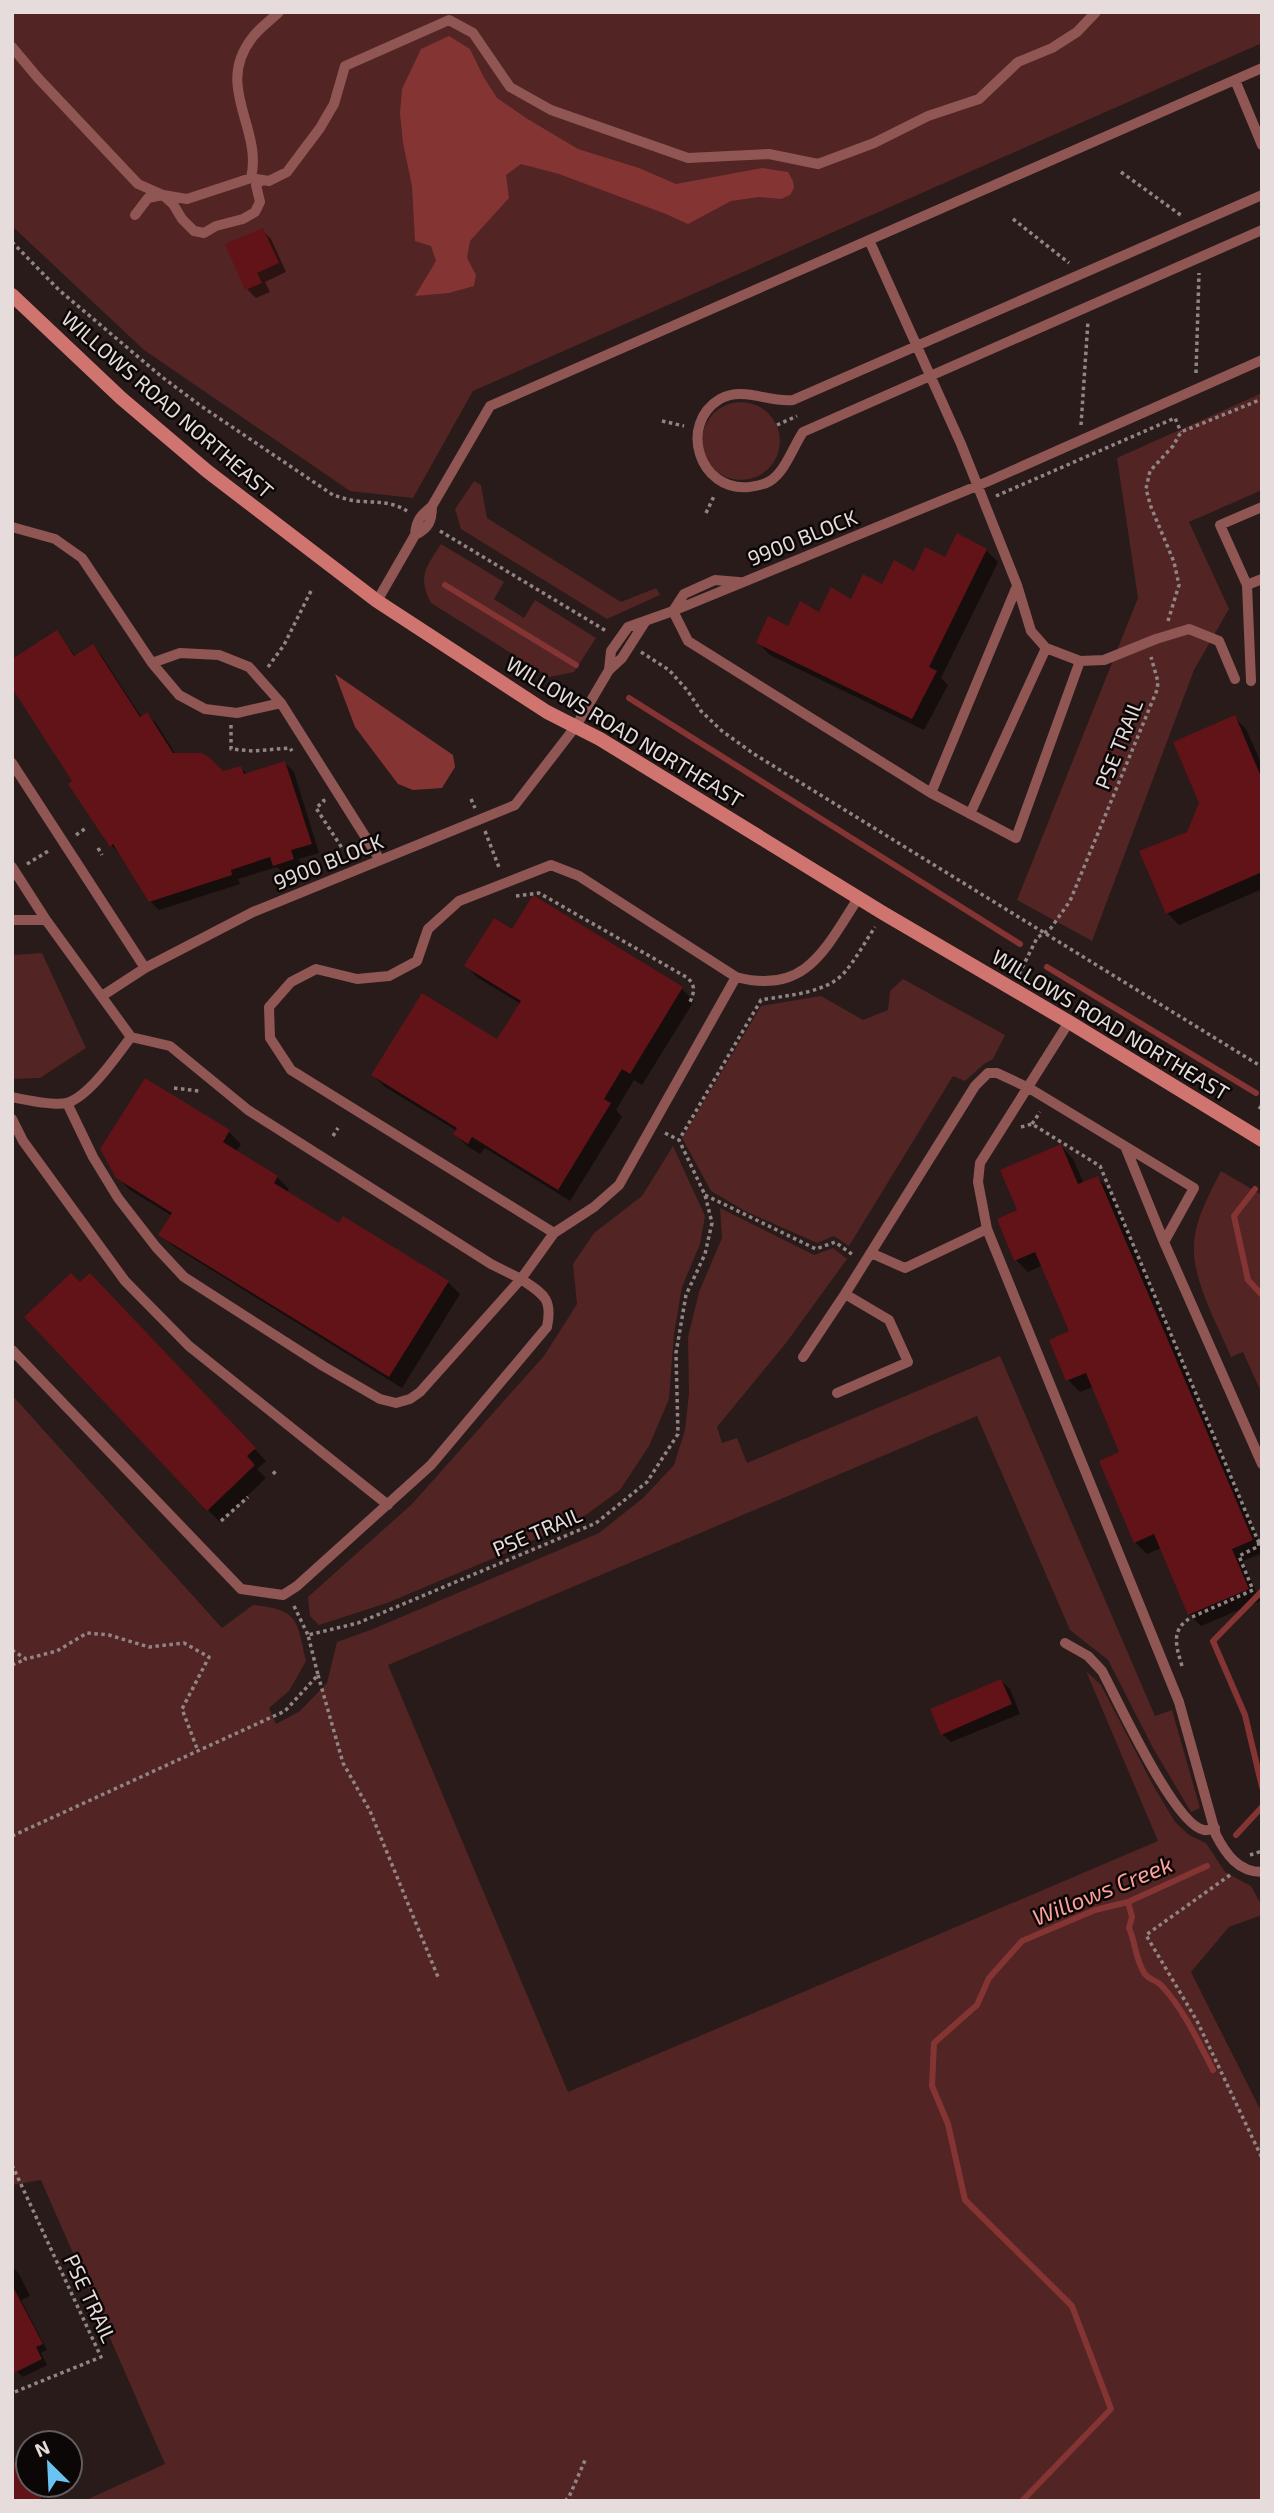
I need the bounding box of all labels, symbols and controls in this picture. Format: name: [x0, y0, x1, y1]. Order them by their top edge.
street label: WILLOWS ROAD NORTHEAST: [57, 305, 279, 503]
street label: 9900 BLOCK: [744, 503, 861, 570]
street label: WILLOWS ROAD NORTHEAST: [502, 650, 748, 812]
street label: PSE TRAIL: [1089, 695, 1147, 793]
street label: 9900 BLOCK: [270, 827, 387, 894]
street label: WILLOWS ROAD NORTHEAST: [988, 943, 1234, 1105]
street label: PSE TRAIL: [489, 1501, 586, 1561]
water label: Willows Creek: [1028, 1849, 1176, 1931]
street label: PSE TRAIL: [60, 2250, 122, 2346]
north arrow: [14, 2429, 84, 2499]
text: N: [31, 2435, 53, 2461]

